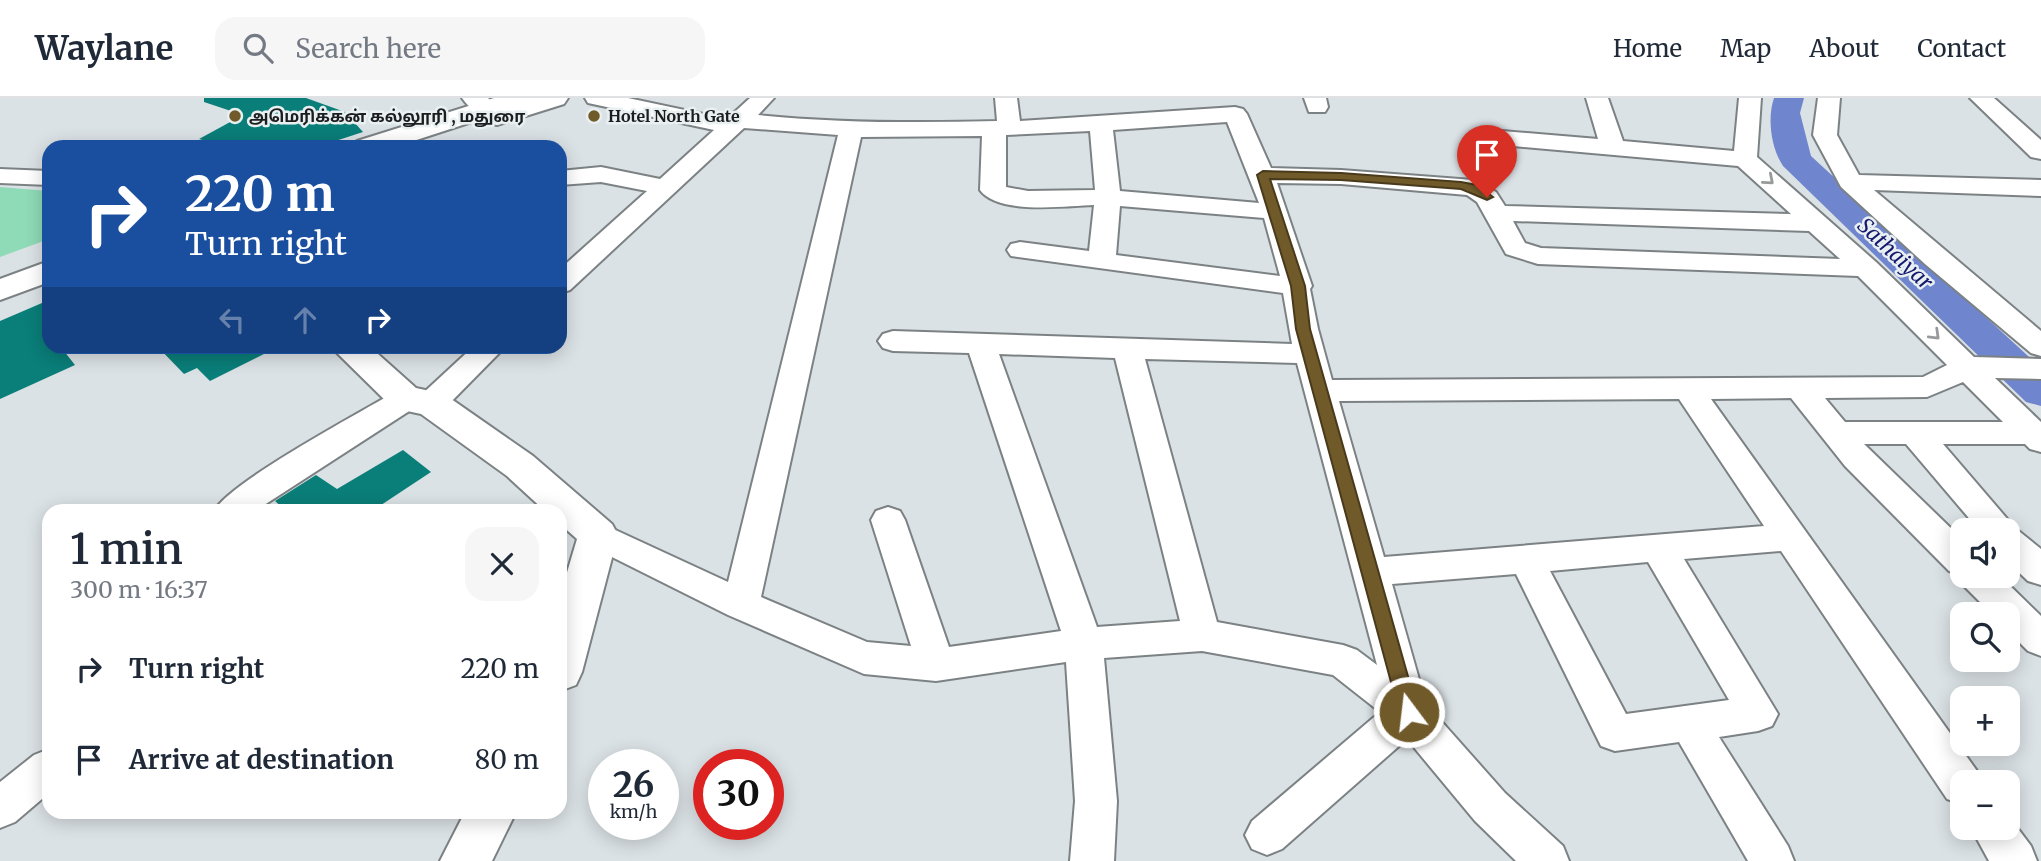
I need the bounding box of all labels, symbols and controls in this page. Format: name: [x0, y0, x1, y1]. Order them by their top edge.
search box: [215, 17, 705, 80]
text: Waylane: [35, 28, 173, 69]
icon: search: [239, 29, 277, 67]
text: Search here: [295, 32, 441, 65]
text: Home: [1613, 33, 1682, 64]
text: Map: [1720, 33, 1771, 64]
text: About: [1809, 33, 1879, 64]
text: Contact: [1917, 33, 2006, 64]
place label: அமெரிக்கன் கல்லூரி , மதுரை: [249, 106, 525, 127]
place label: Hotel North Gate: [608, 106, 740, 126]
marker: அமெரிக்கன் கல்லூரி , மதுரை: [227, 108, 243, 124]
marker: Hotel North Gate: [586, 108, 602, 124]
pin: [1457, 125, 1517, 197]
icon: arrive: [1468, 136, 1506, 174]
text: 220 m: [185, 163, 335, 224]
icon: right: [70, 168, 161, 259]
one-way arrow: [1761, 172, 1774, 184]
water label: Sathaiyar: [1852, 212, 1939, 296]
text: Turn right: [185, 224, 347, 264]
icon: left: [213, 301, 251, 339]
icon: ahead: [286, 301, 324, 339]
icon: right: [359, 301, 397, 339]
one-way arrow: [1927, 326, 1940, 339]
map controls: [1950, 518, 2020, 840]
button: sound: [1950, 518, 2020, 588]
text: 1 min: [70, 523, 183, 575]
button: close: [465, 527, 539, 601]
text: 300 m · 16:37: [70, 575, 208, 604]
button: search: [1950, 602, 2020, 672]
icon: right: [70, 650, 108, 688]
text: Turn right: [129, 652, 264, 685]
text: 220 m: [460, 652, 539, 685]
position arrow: [1372, 675, 1446, 749]
button: +: [1950, 686, 2020, 756]
icon: arrive: [70, 741, 108, 779]
text: Arrive at destination: [129, 743, 394, 776]
text: 80 m: [475, 743, 539, 776]
speed limit sign: 30: [693, 749, 784, 840]
text: 26: [613, 763, 654, 807]
button: −: [1950, 770, 2020, 840]
text: km/h: [610, 800, 657, 823]

